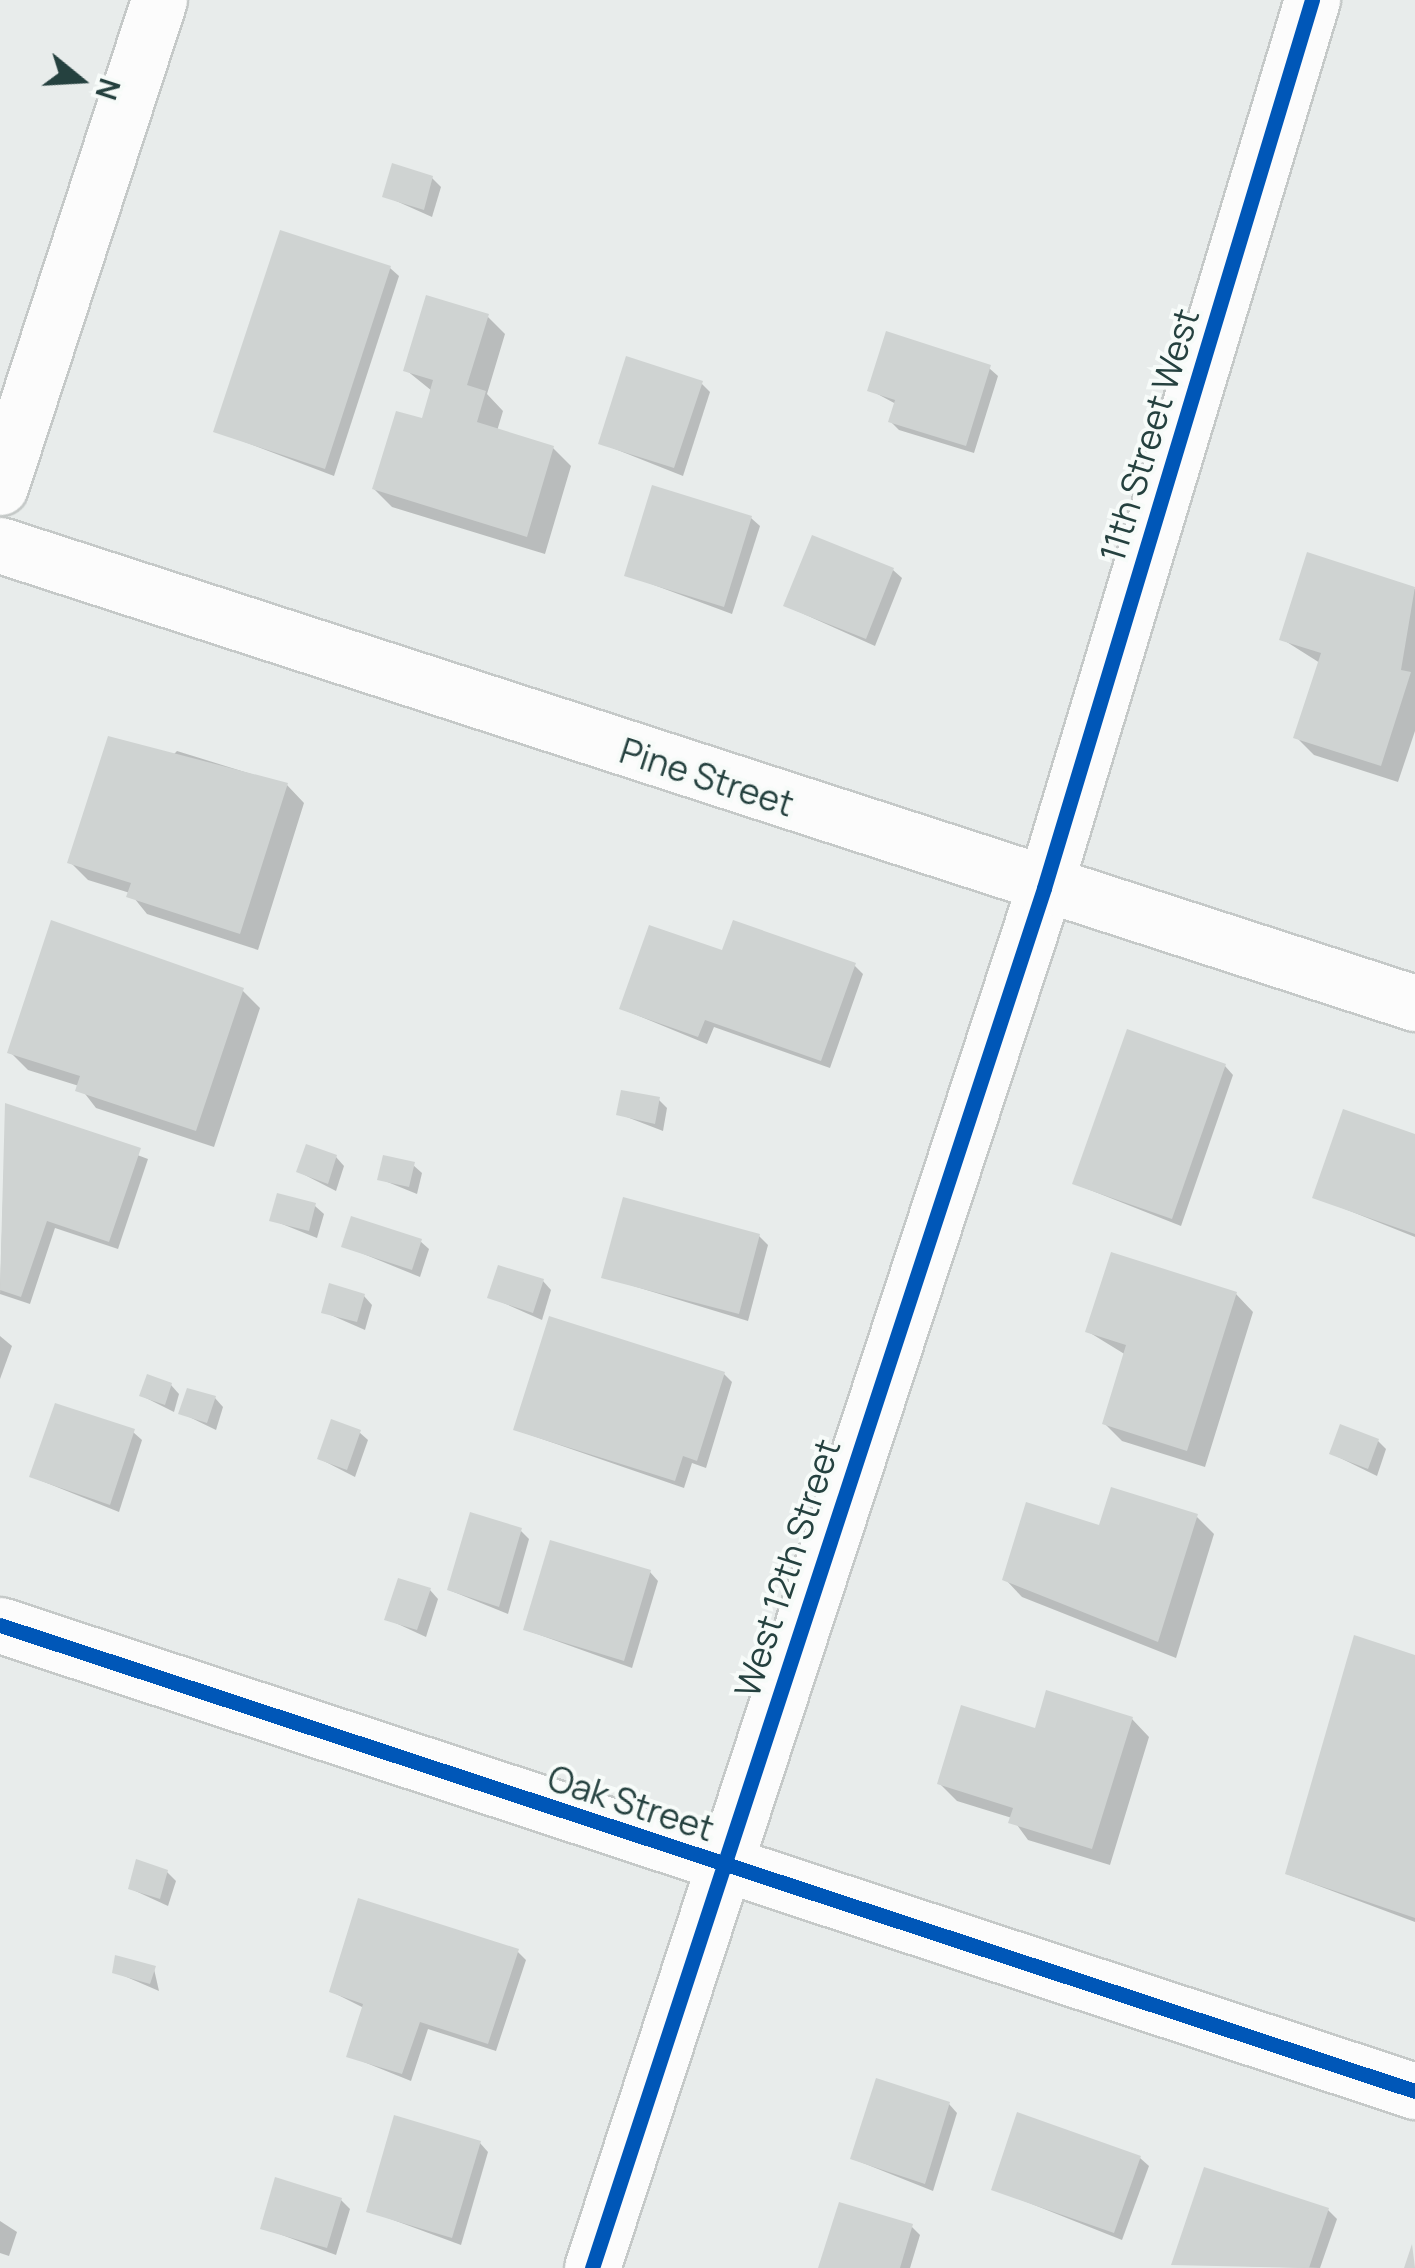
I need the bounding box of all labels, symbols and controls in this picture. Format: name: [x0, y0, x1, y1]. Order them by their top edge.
north arrow: [30, 30, 130, 130]
text: N: [87, 74, 130, 105]
street label: 11th Street West: [1091, 303, 1207, 567]
street label: Pine Street: [615, 729, 799, 825]
street label: West 12th Street: [726, 1434, 848, 1702]
street label: Oak Street: [543, 1756, 719, 1850]

